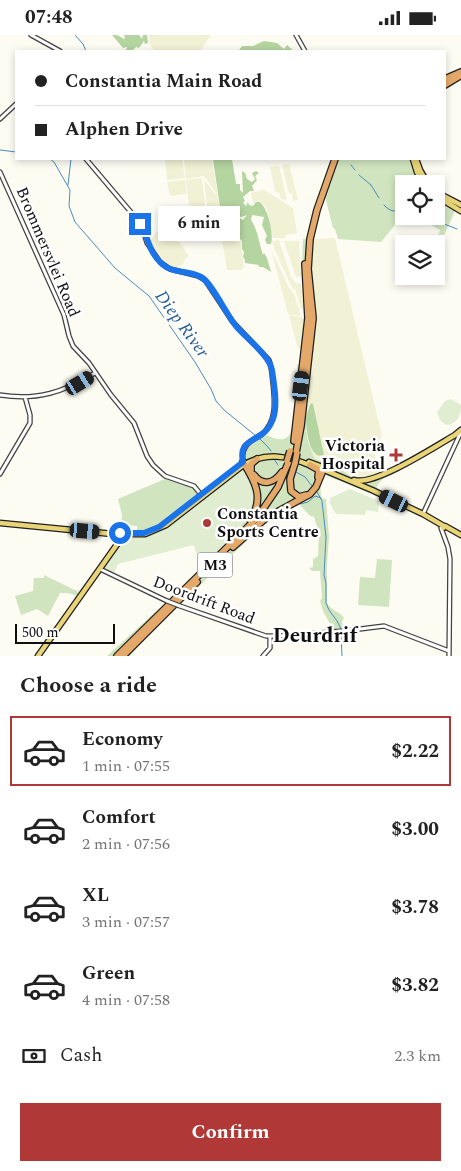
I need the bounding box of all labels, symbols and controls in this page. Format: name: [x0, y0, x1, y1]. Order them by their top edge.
text: 07:48: [25, 3, 73, 32]
text: Constantia Main Road: [65, 67, 262, 96]
text: Alphen Drive: [65, 115, 183, 144]
map controls: [395, 175, 445, 285]
button: locate: [395, 175, 445, 225]
street label: Brommersvlei Road: [10, 183, 86, 321]
callout: 6 min: [158, 207, 240, 241]
text: 6 min: [178, 211, 220, 235]
route end: [129, 213, 151, 235]
button: layers: [395, 235, 445, 285]
water label: Diep River: [148, 284, 216, 364]
car: [63, 369, 96, 397]
car: [291, 370, 310, 402]
place label: Victoria Hospital: [322, 434, 386, 476]
marker: Victoria Hospital: [389, 448, 403, 462]
car: [377, 488, 410, 514]
place label: Constantia Sports Centre: [217, 502, 319, 544]
marker: Constantia Sports Centre: [201, 517, 213, 529]
car: [69, 522, 100, 540]
route start: [109, 522, 131, 544]
road number: M3: [198, 553, 232, 577]
street label: Doordrift Road: [149, 570, 259, 631]
district label: Deurdrif: [273, 620, 359, 652]
scale bar: [15, 621, 115, 644]
text: 500 m: [22, 622, 59, 643]
text: Choose a ride: [20, 669, 157, 702]
text: Economy: [82, 725, 163, 754]
icon: car: [22, 729, 67, 774]
text: $2.22: [391, 737, 439, 766]
text: 1 min · 07:55: [82, 754, 170, 778]
text: Comfort: [82, 803, 156, 832]
icon: car: [22, 807, 67, 852]
text: $3.00: [391, 815, 439, 844]
text: 2 min · 07:56: [82, 832, 170, 856]
text: XL: [82, 881, 109, 910]
icon: car: [22, 885, 67, 930]
text: $3.78: [391, 893, 439, 922]
text: 3 min · 07:57: [82, 910, 170, 934]
text: Green: [82, 959, 135, 988]
icon: car: [22, 963, 67, 1008]
text: $3.82: [391, 971, 439, 1000]
text: 4 min · 07:58: [82, 988, 170, 1012]
text: Cash: [60, 1041, 102, 1070]
icon: cash: [20, 1042, 48, 1070]
text: 2.3 km: [394, 1044, 441, 1068]
button: Confirm: [20, 1103, 441, 1161]

